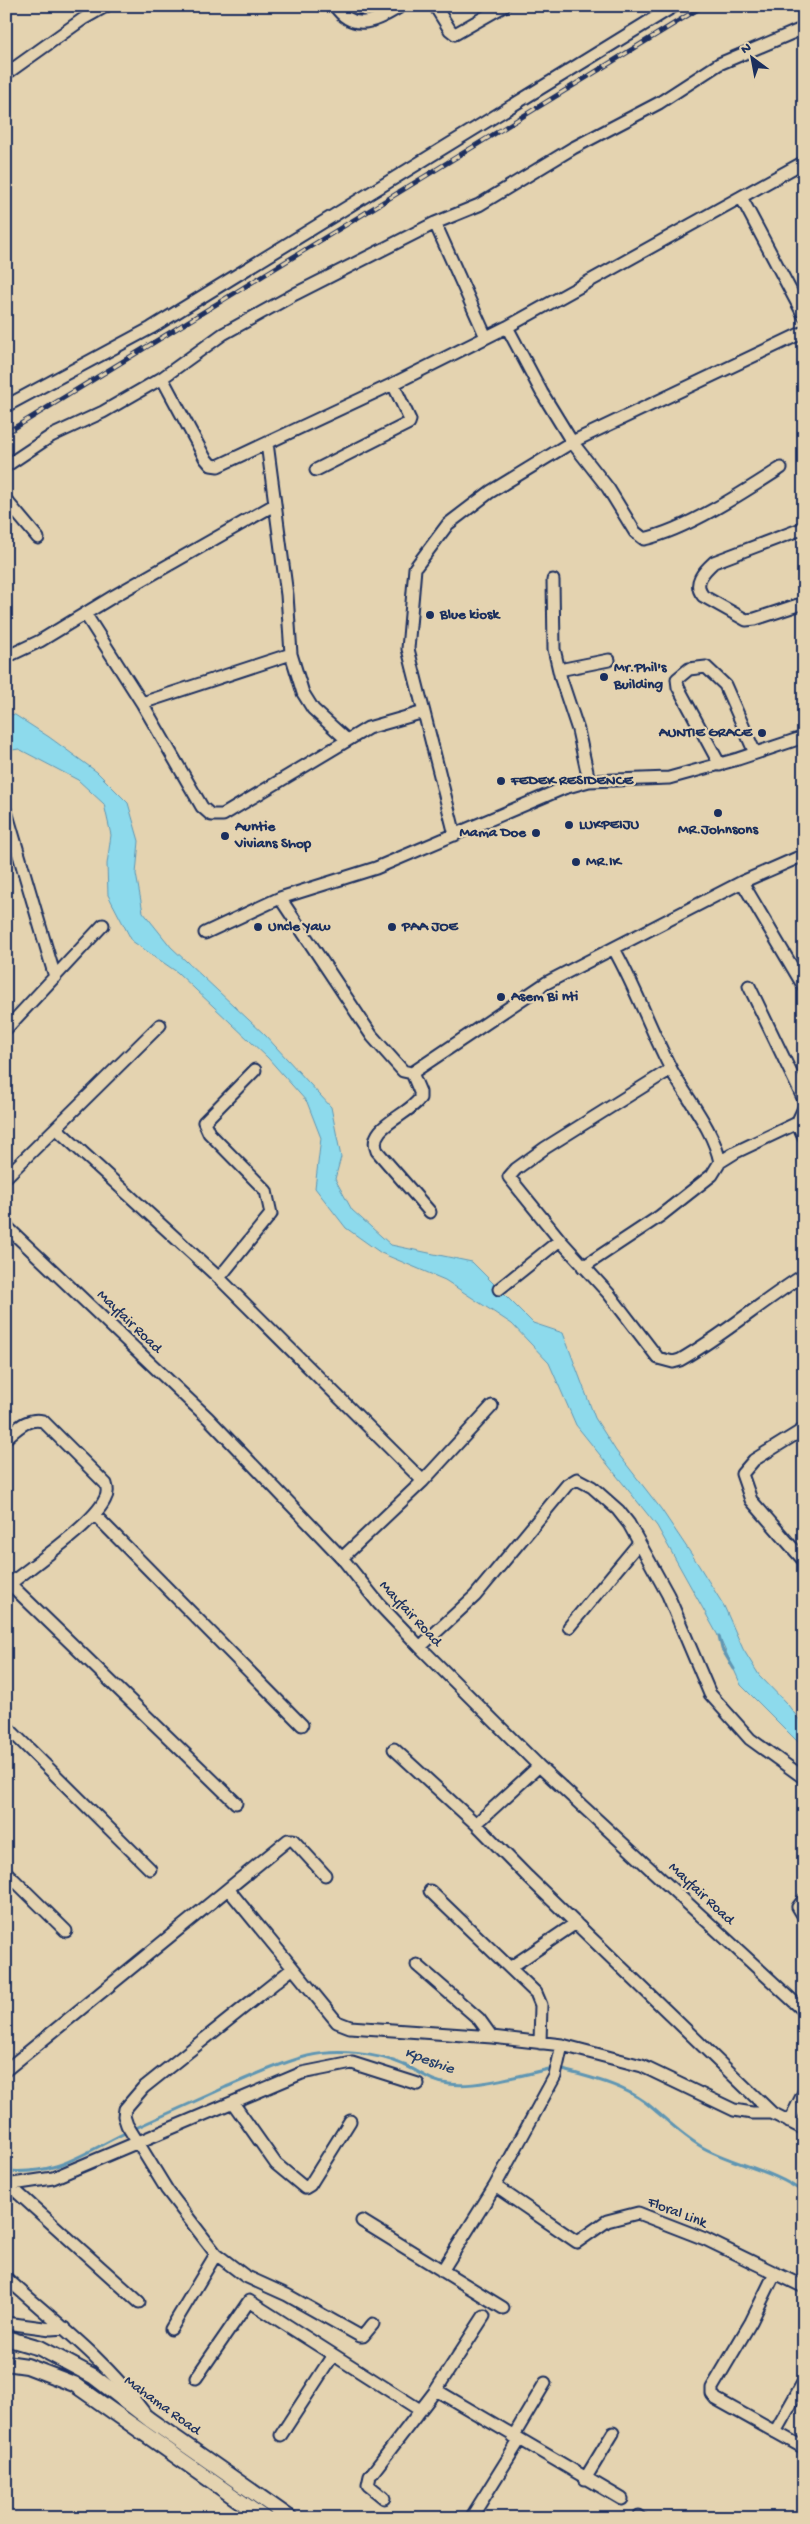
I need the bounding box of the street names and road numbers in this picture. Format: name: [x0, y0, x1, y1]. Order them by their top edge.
street label: Mayfair Road: [93, 1286, 166, 1358]
street label: Mayfair Road: [375, 1577, 446, 1652]
street label: Mayfair Road: [664, 1859, 739, 1930]
street label: Floral Link: [644, 2193, 710, 2233]
street label: Mahama Road: [120, 2372, 205, 2441]

